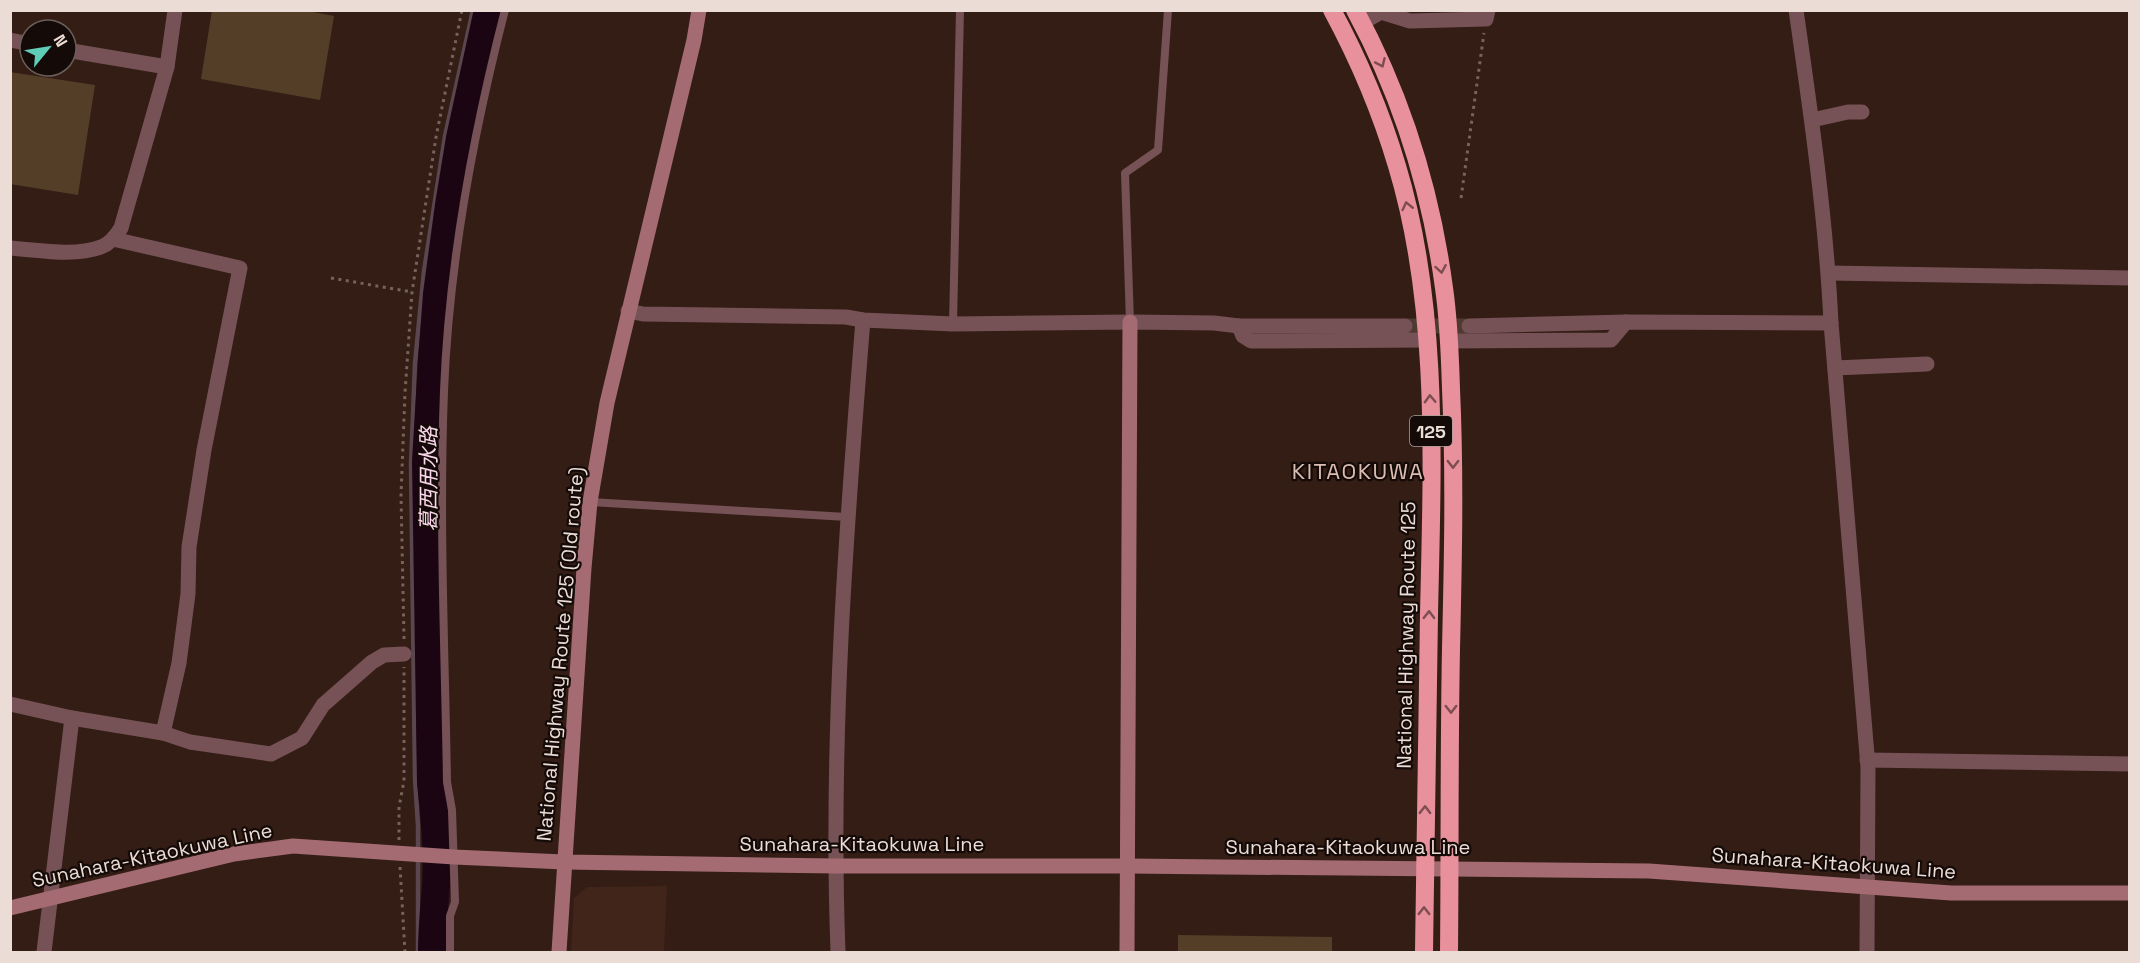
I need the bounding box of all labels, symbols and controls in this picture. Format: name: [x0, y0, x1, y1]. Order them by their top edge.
north arrow: [18, 18, 78, 78]
text: N: [49, 31, 72, 51]
one-way arrow: [1374, 56, 1386, 67]
one-way arrow: [1401, 201, 1414, 211]
one-way arrow: [1434, 264, 1447, 274]
one-way arrow: [1424, 395, 1436, 404]
road number: 125: [1410, 416, 1452, 446]
water label: 葛西用水路: [415, 425, 442, 532]
district label: KITAOKUWA: [1292, 457, 1424, 485]
one-way arrow: [1447, 459, 1459, 468]
street label: National Highway Route 125 (Old route): [531, 466, 589, 842]
street label: National Highway Route 125: [1391, 501, 1421, 769]
one-way arrow: [1423, 611, 1436, 620]
one-way arrow: [1445, 705, 1457, 714]
one-way arrow: [1419, 806, 1431, 815]
street label: Sunahara-Kitaokuwa Line: [30, 817, 274, 893]
street label: Sunahara-Kitaokuwa Line: [740, 831, 984, 857]
street label: Sunahara-Kitaokuwa Line: [1226, 834, 1470, 860]
street label: Sunahara-Kitaokuwa Line: [1711, 841, 1957, 885]
one-way arrow: [1418, 906, 1430, 915]

